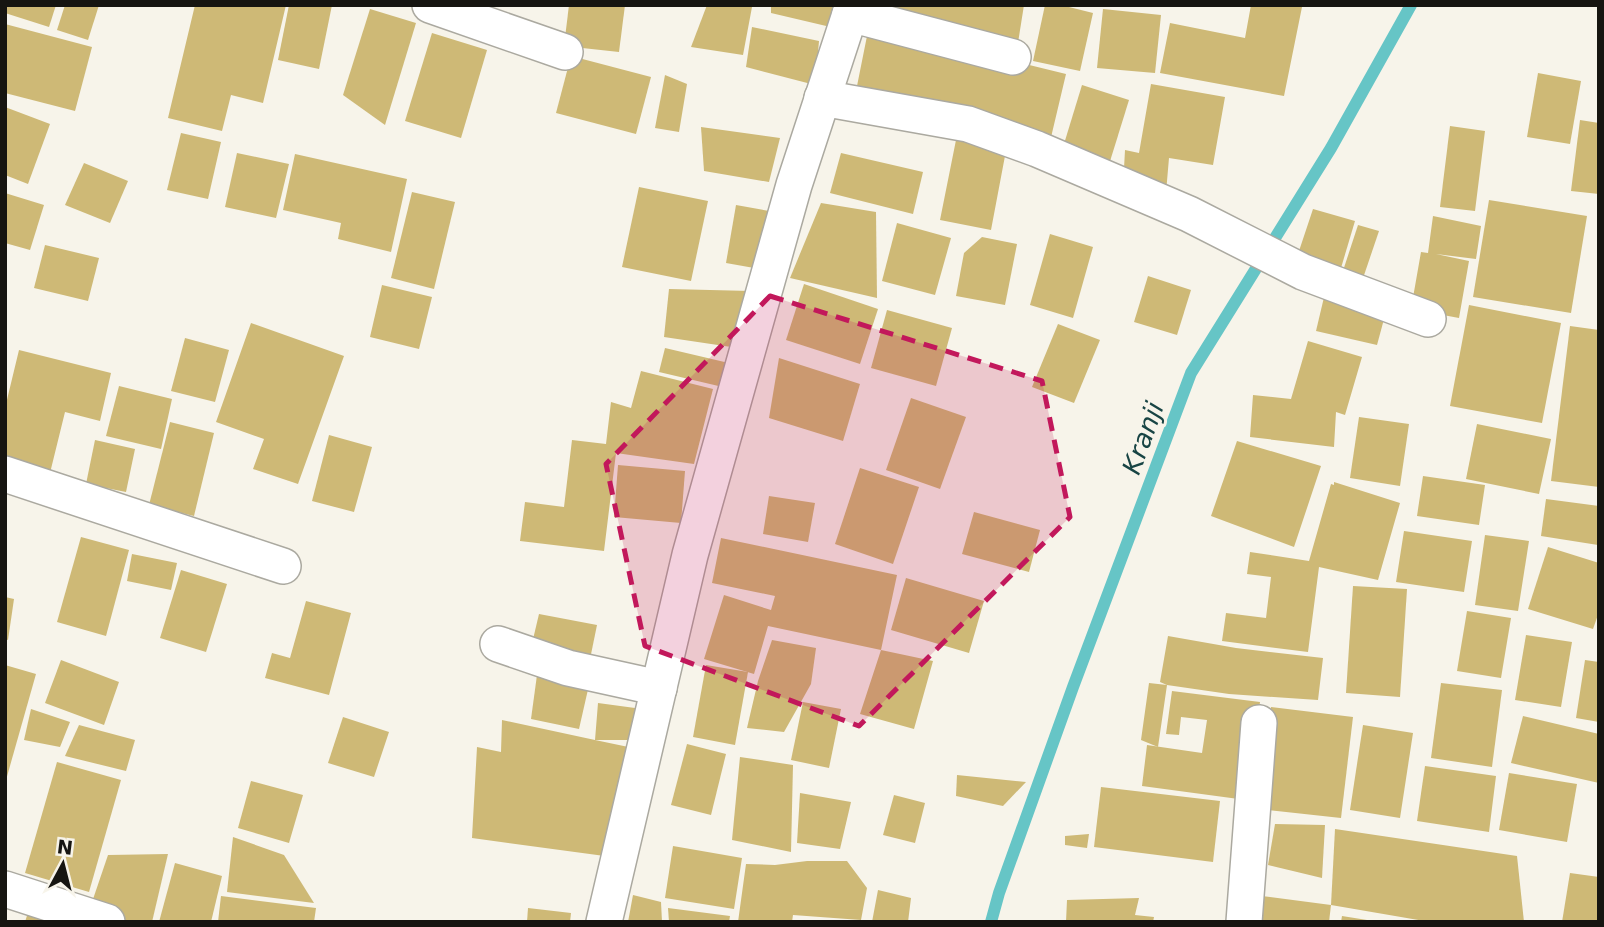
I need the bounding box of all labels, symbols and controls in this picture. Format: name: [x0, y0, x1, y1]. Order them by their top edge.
water label: Kranji: [1116, 397, 1170, 478]
north arrow: [28, 829, 98, 899]
text: N: [56, 835, 74, 859]

